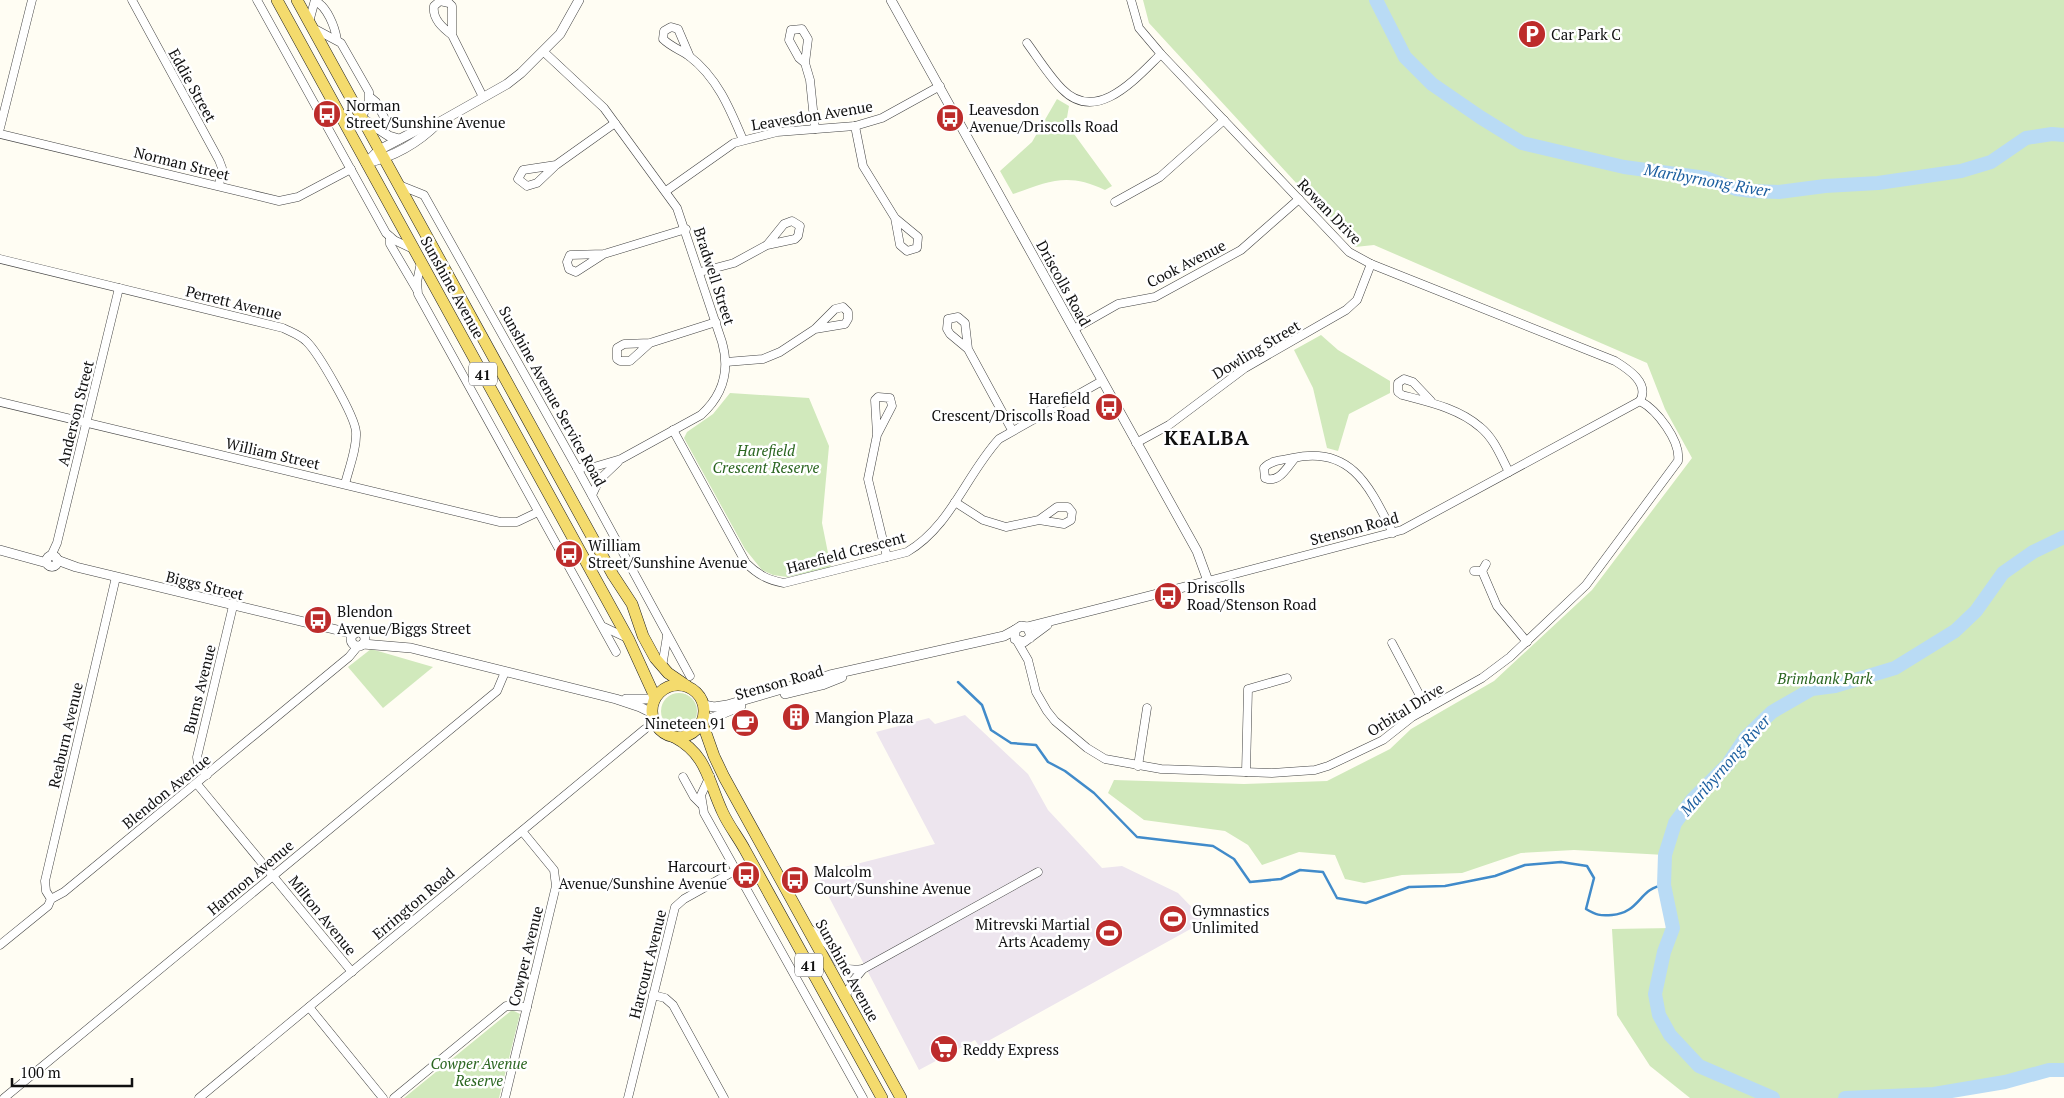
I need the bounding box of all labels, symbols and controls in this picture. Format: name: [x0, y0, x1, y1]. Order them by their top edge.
parking icon: Car Park C: [1517, 19, 1547, 49]
place label: Car Park C: [1551, 24, 1621, 44]
street label: Eddie Street: [165, 45, 222, 126]
place label: Norman Street/Sunshine Avenue: [346, 95, 505, 132]
street label: Leavesdon Avenue: [750, 96, 874, 134]
bus stop icon: Norman Street/Sunshine Avenue: [312, 99, 342, 129]
place label: Leavesdon Avenue/Driscolls Road: [969, 99, 1118, 136]
bus stop icon: Leavesdon Avenue/Driscolls Road: [935, 103, 965, 133]
street label: Norman Street: [132, 141, 232, 185]
water label: Maribyrnong River: [1642, 158, 1772, 202]
street label: Rowan Drive: [1294, 174, 1366, 248]
street label: Bradwell Street: [690, 224, 740, 328]
street label: Sunshine Avenue: [417, 232, 489, 342]
street label: Cook Avenue: [1143, 235, 1229, 291]
street label: Driscolls Road: [1032, 237, 1096, 329]
street label: Perrett Avenue: [184, 280, 284, 324]
street label: Sunshine Avenue Service Road: [495, 302, 611, 490]
street label: Dowling Street: [1208, 315, 1304, 383]
street label: Anderson Street: [52, 358, 98, 468]
road number: 41: [469, 362, 497, 386]
place label: Harefield Crescent/Driscolls Road: [932, 388, 1090, 425]
bus stop icon: Harefield Crescent/Driscolls Road: [1094, 392, 1124, 422]
district label: KEALBA: [1164, 424, 1250, 451]
street label: William Street: [224, 432, 323, 474]
park label: Harefield Crescent Reserve: [713, 440, 820, 477]
street label: Stenson Road: [1308, 507, 1400, 549]
street label: Harefield Crescent: [784, 526, 908, 578]
place label: William Street/Sunshine Avenue: [588, 535, 747, 572]
bus stop icon: William Street/Sunshine Avenue: [554, 539, 584, 569]
street label: Biggs Street: [164, 566, 246, 604]
place label: Driscolls Road/Stenson Road: [1187, 577, 1317, 614]
bus stop icon: Driscolls Road/Stenson Road: [1153, 581, 1183, 611]
place label: Blendon Avenue/Biggs Street: [337, 601, 471, 638]
bus stop icon: Blendon Avenue/Biggs Street: [303, 605, 333, 635]
street label: Burns Avenue: [178, 642, 220, 736]
street label: Stenson Road: [733, 660, 825, 704]
park label: Brimbank Park: [1776, 668, 1874, 688]
street label: Orbital Drive: [1363, 678, 1447, 740]
street label: Reaburn Avenue: [43, 680, 87, 790]
building icon: Mangion Plaza: [781, 702, 811, 732]
place label: Mangion Plaza: [815, 707, 914, 727]
cafe icon: Nineteen 91: [730, 708, 760, 738]
water label: Maribyrnong River: [1674, 709, 1776, 821]
place label: Nineteen 91: [645, 713, 726, 733]
street label: Blendon Avenue: [118, 749, 214, 833]
street label: Harmon Avenue: [203, 835, 297, 919]
place label: Harcourt Avenue/Sunshine Avenue: [558, 856, 727, 893]
bus stop icon: Harcourt Avenue/Sunshine Avenue: [731, 860, 761, 890]
place label: Malcolm Court/Sunshine Avenue: [814, 861, 971, 898]
street label: Errington Road: [368, 863, 458, 943]
bus stop icon: Malcolm Court/Sunshine Avenue: [780, 865, 810, 895]
street label: Milton Avenue: [285, 871, 361, 959]
place label: Gymnastics Unlimited: [1192, 900, 1269, 937]
street label: Cowper Avenue: [503, 904, 547, 1008]
sports icon: Gymnastics Unlimited: [1158, 904, 1188, 934]
street label: Harcourt Avenue: [624, 907, 670, 1021]
place label: Mitrevski Martial Arts Academy: [975, 914, 1090, 951]
street label: Sunshine Avenue: [812, 915, 884, 1025]
sports icon: Mitrevski Martial Arts Academy: [1094, 918, 1124, 948]
road number: 41: [795, 954, 823, 976]
supermarket icon: Reddy Express: [929, 1034, 959, 1064]
place label: Reddy Express: [963, 1039, 1059, 1059]
park label: Cowper Avenue Reserve: [431, 1053, 528, 1090]
scale bar: [12, 1056, 132, 1088]
text: 100 m: [20, 1062, 61, 1082]

